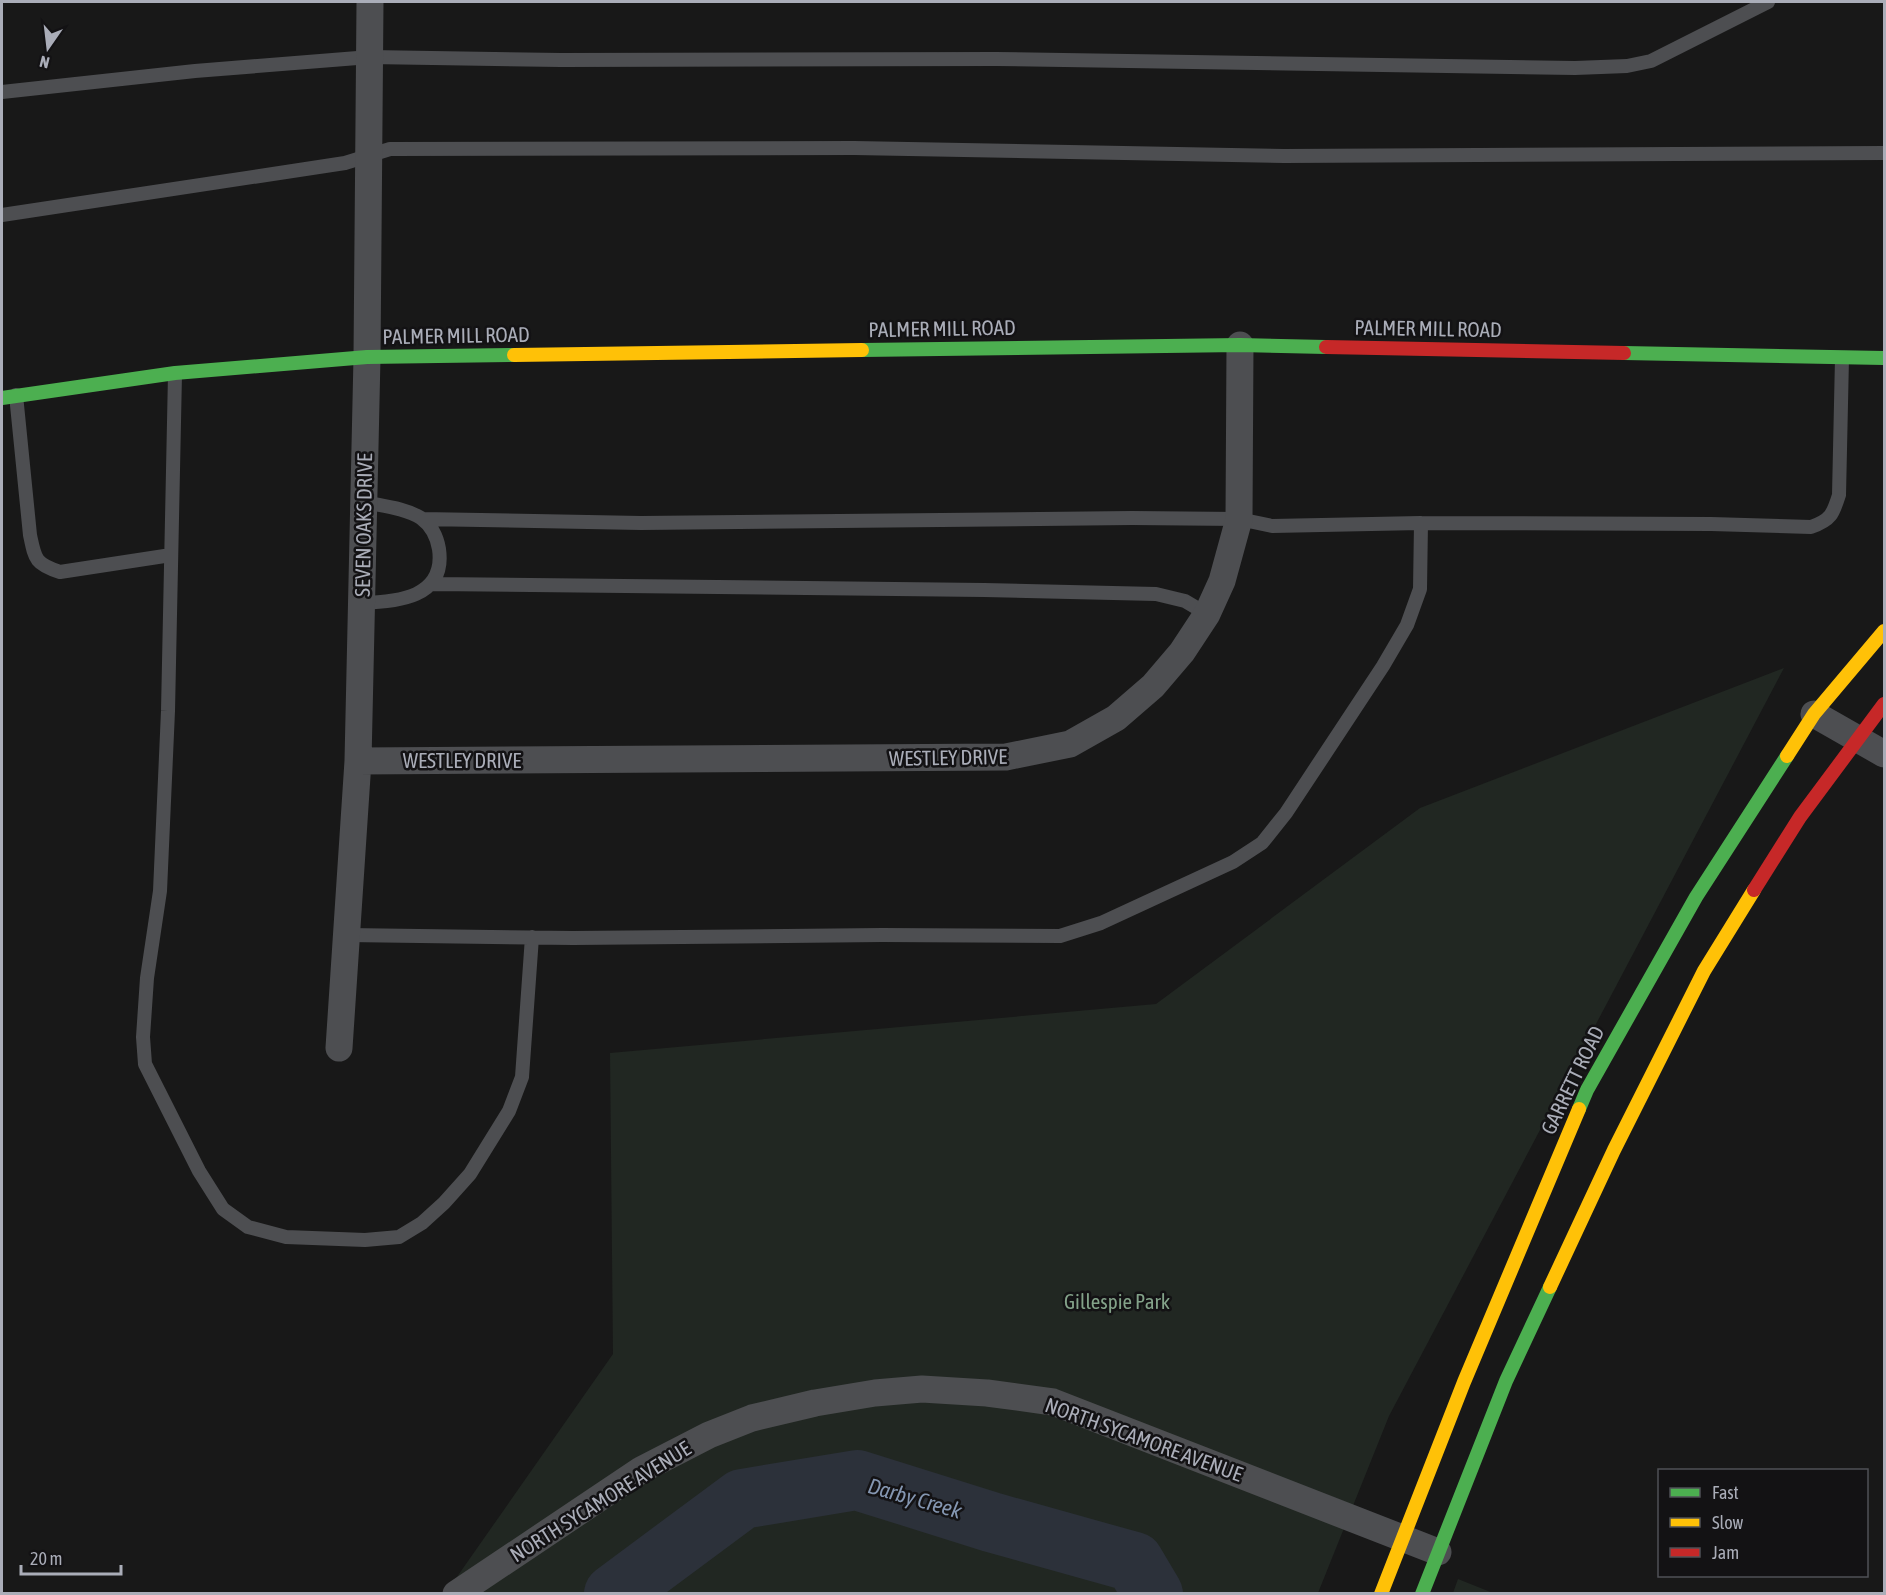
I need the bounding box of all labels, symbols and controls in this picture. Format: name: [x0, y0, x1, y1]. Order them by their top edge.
north arrow: [18, 18, 78, 78]
text: N: [38, 53, 51, 72]
street label: PALMER MILL ROAD: [868, 315, 1016, 341]
street label: PALMER MILL ROAD: [1354, 315, 1502, 341]
street label: PALMER MILL ROAD: [382, 322, 530, 348]
street label: SEVEN OAKS DRIVE: [350, 453, 376, 597]
street label: WESTLEY DRIVE: [889, 744, 1007, 770]
street label: WESTLEY DRIVE: [403, 748, 521, 772]
street label: GARRETT ROAD: [1536, 1022, 1608, 1138]
park label: Gillespie Park: [1064, 1289, 1170, 1313]
street label: NORTH SYCAMORE AVENUE: [1042, 1392, 1246, 1486]
street label: NORTH SYCAMORE AVENUE: [505, 1436, 695, 1566]
legend: [1658, 1469, 1868, 1577]
water label: Darby Creek: [865, 1472, 965, 1524]
text: Fast: [1712, 1482, 1739, 1503]
text: Slow: [1712, 1512, 1743, 1533]
scale bar: [21, 1538, 122, 1576]
text: Jam: [1712, 1542, 1739, 1563]
text: 20 m: [30, 1548, 62, 1569]

